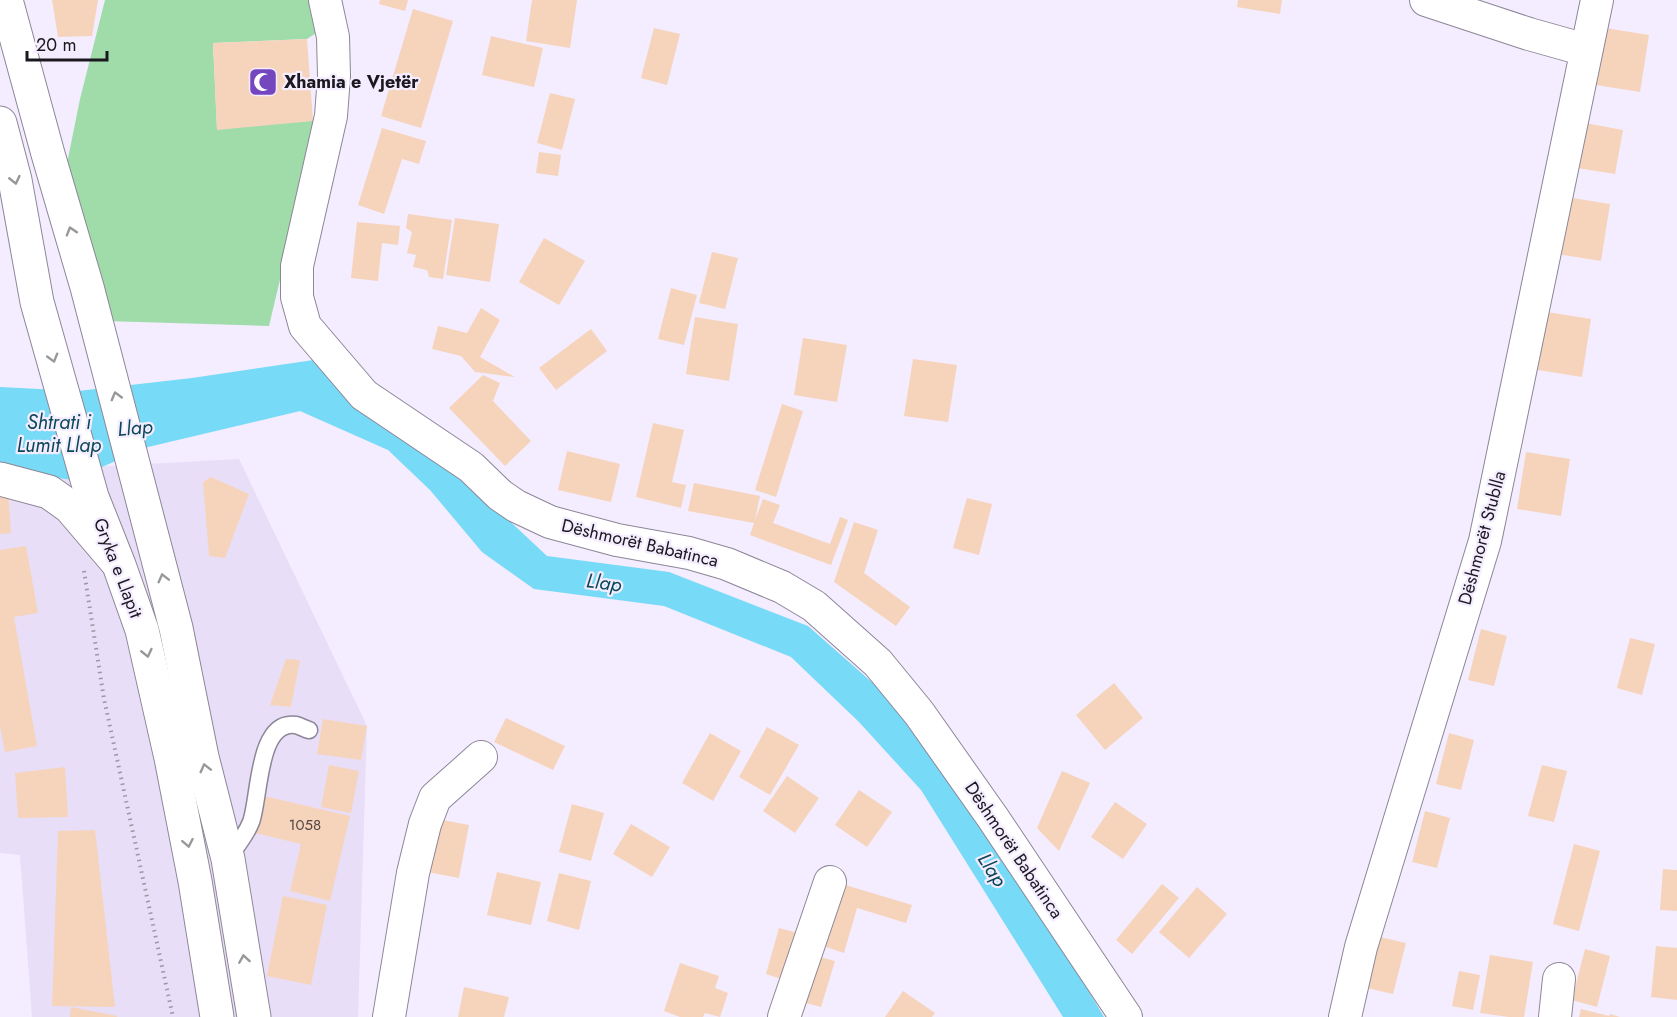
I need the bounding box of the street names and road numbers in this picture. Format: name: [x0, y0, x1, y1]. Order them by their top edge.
street label: Dëshmorët Stublla: [1452, 468, 1512, 608]
street label: Dëshmorët Babatinca: [559, 512, 721, 574]
street label: Gryka e Llapit: [87, 514, 149, 622]
street label: Dëshmorët Babatinca: [958, 776, 1070, 924]

